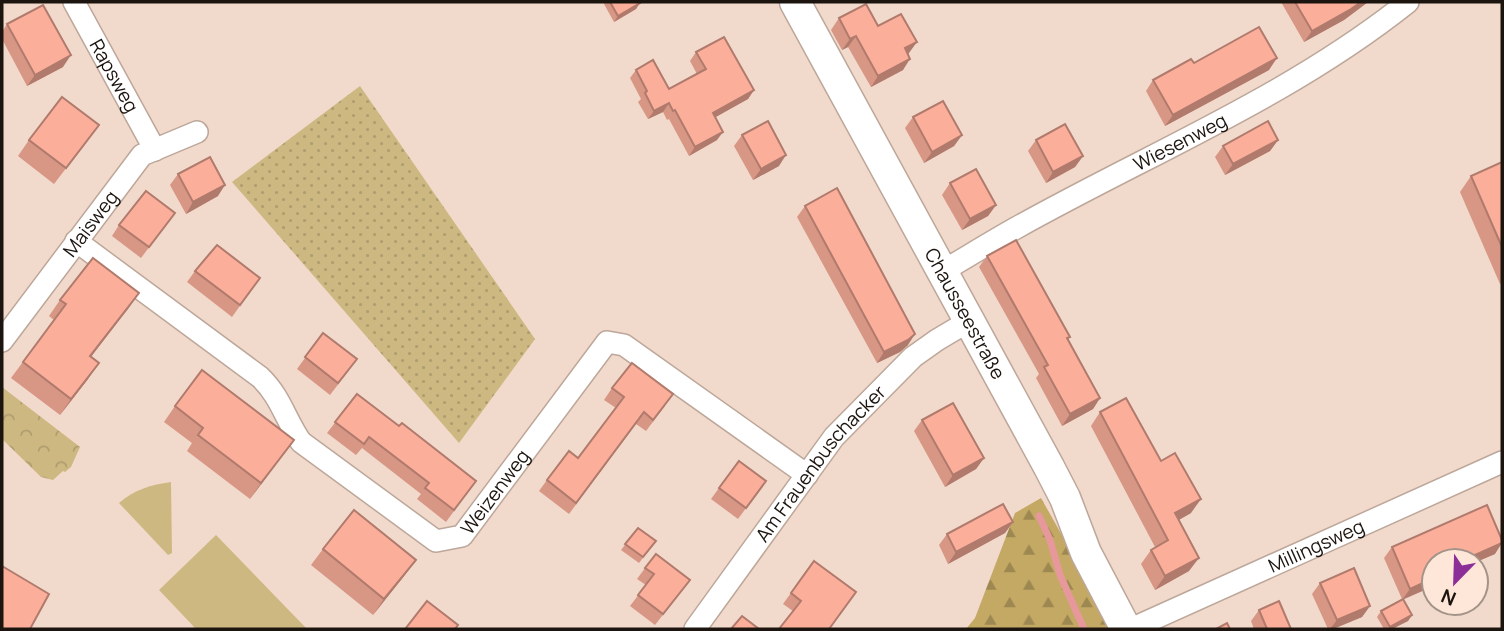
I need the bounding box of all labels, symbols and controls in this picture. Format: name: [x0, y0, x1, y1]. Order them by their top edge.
street label: Rapsweg: [84, 34, 145, 117]
street label: Wiesenweg: [1129, 107, 1231, 177]
street label: Maisweg: [57, 185, 124, 262]
street label: Chausseestraße: [919, 243, 1012, 384]
street label: Am Frauenbuschacker: [749, 379, 891, 547]
street label: Weizenweg: [455, 444, 535, 540]
street label: Millingsweg: [1264, 513, 1368, 579]
north arrow: [1420, 547, 1490, 617]
text: N: [1437, 583, 1460, 612]

